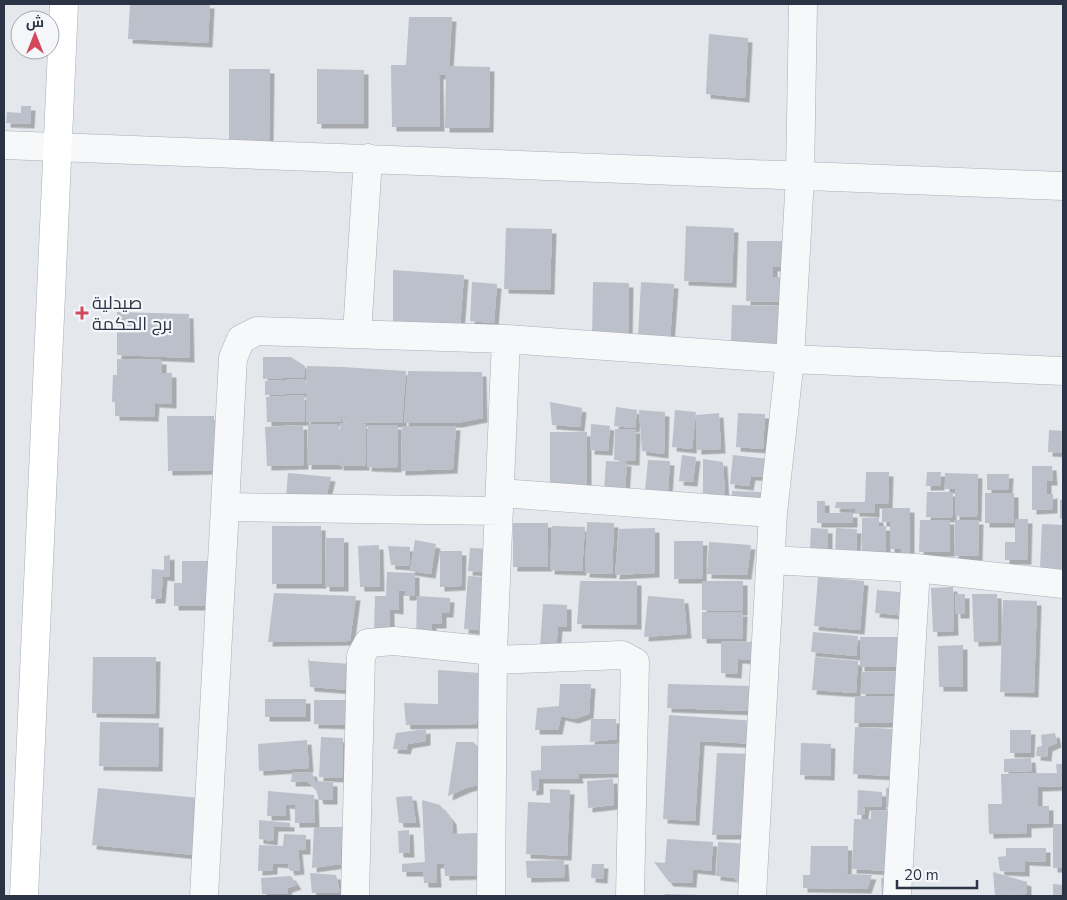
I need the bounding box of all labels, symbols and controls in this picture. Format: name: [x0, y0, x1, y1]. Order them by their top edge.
north arrow: [10, 10, 60, 60]
text: ش: [26, 13, 44, 32]
place label: صيدلية برج الحكمة: [92, 291, 172, 336]
marker: صيدلية برج الحكمة: [76, 307, 88, 319]
scale bar: [897, 858, 977, 890]
text: 20 m: [904, 865, 939, 885]

